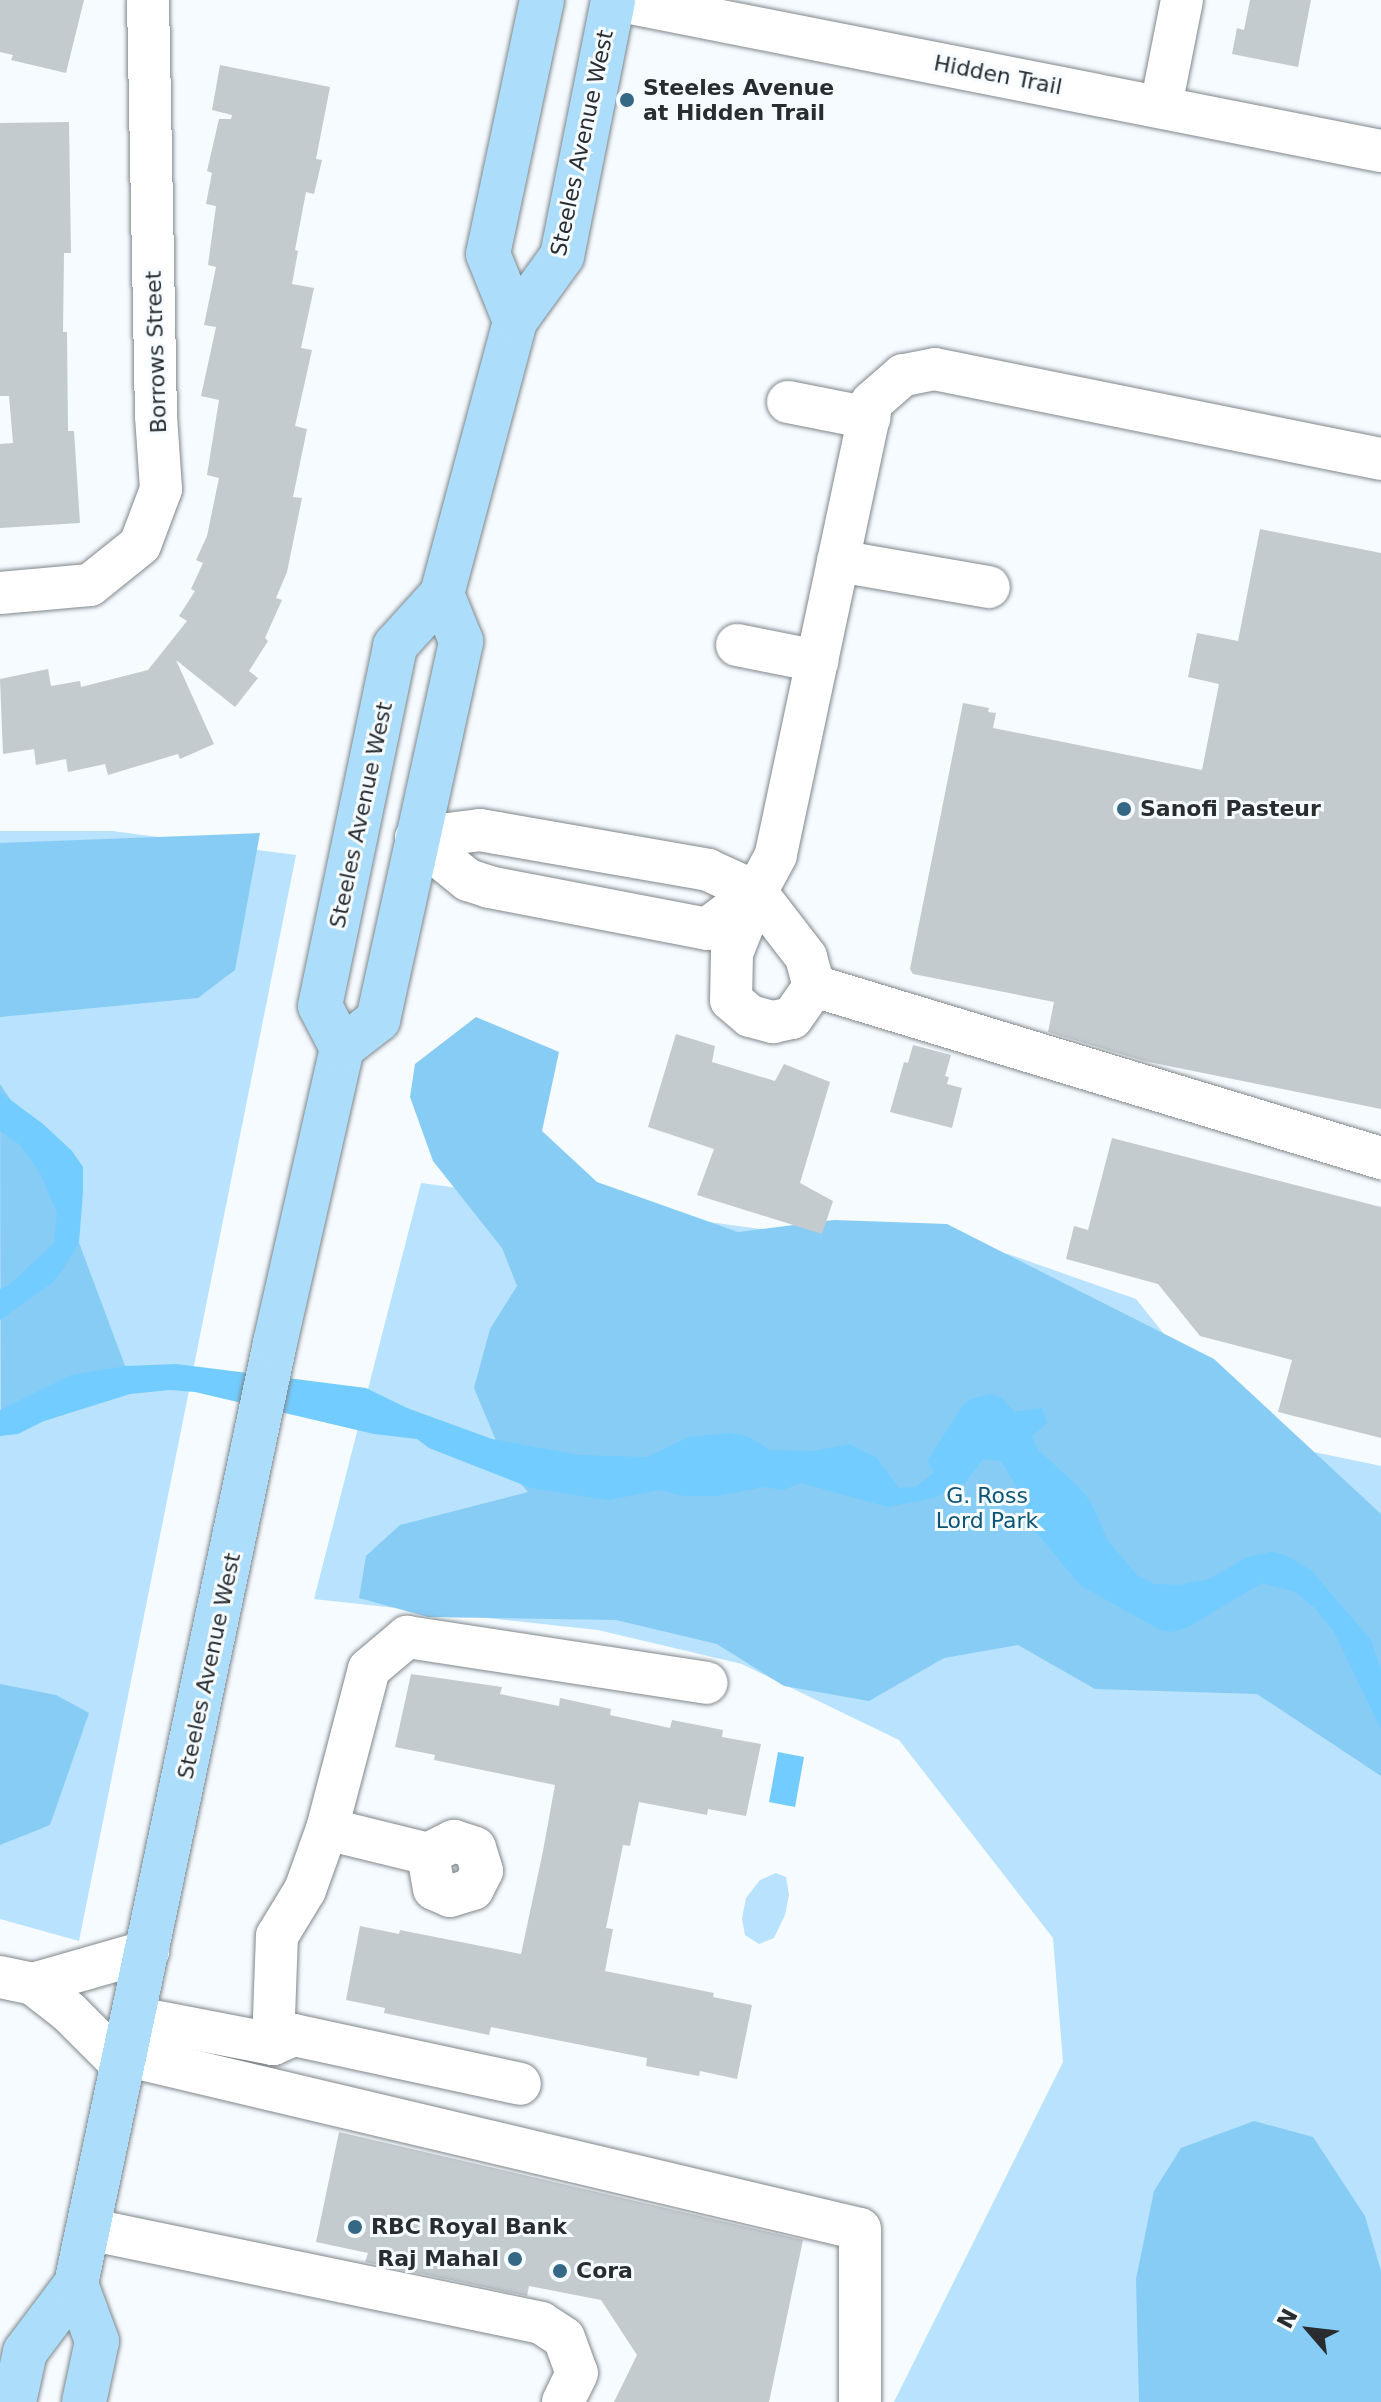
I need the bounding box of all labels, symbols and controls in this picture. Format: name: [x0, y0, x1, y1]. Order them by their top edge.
street label: Steeles Avenue West: [545, 27, 619, 259]
street label: Hidden Trail: [932, 50, 1064, 100]
place label: Steeles Avenue at Hidden Trail: [643, 74, 834, 126]
marker: Steeles Avenue at Hidden Trail: [618, 91, 636, 109]
street label: Borrows Street: [140, 270, 172, 434]
street label: Steeles Avenue West: [324, 699, 398, 931]
place label: Sanofi Pasteur: [1140, 796, 1321, 822]
marker: Sanofi Pasteur: [1115, 800, 1133, 818]
park label: G. Ross Lord Park: [936, 1482, 1038, 1534]
street label: Steeles Avenue West: [172, 1550, 246, 1782]
place label: RBC Royal Bank: [371, 2214, 567, 2240]
marker: RBC Royal Bank: [346, 2218, 364, 2236]
place label: Raj Mahal: [377, 2246, 499, 2272]
marker: Raj Mahal: [506, 2250, 524, 2268]
place label: Cora: [576, 2258, 633, 2284]
marker: Cora: [551, 2262, 569, 2280]
north arrow: [1269, 2290, 1349, 2370]
text: N: [1272, 2305, 1303, 2333]

